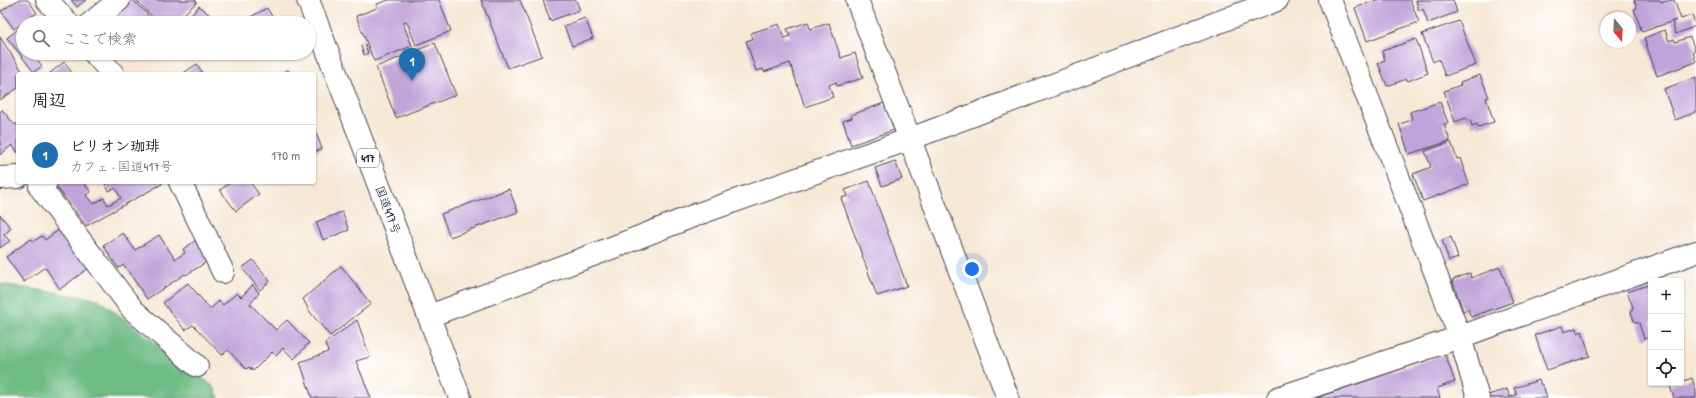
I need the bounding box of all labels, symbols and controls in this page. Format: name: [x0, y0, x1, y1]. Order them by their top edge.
north arrow: [1600, 12, 1636, 48]
search box: [16, 16, 316, 60]
icon: search: [30, 27, 52, 49]
text: ここで検索: [62, 28, 137, 49]
pin: 1: [399, 48, 425, 81]
text: 周辺: [32, 88, 66, 111]
text: ビリオン珈琲: [70, 135, 160, 156]
text: 1: [43, 146, 47, 164]
text: 170 m: [271, 146, 300, 164]
road number: 417: [357, 149, 379, 167]
text: カフェ · 国道417号: [70, 157, 173, 175]
street label: 国道417号: [371, 183, 406, 237]
your location: [962, 259, 982, 279]
map controls: [1648, 278, 1684, 386]
button: +: [1648, 278, 1684, 314]
button: −: [1648, 314, 1684, 350]
button: locate: [1648, 350, 1684, 386]

